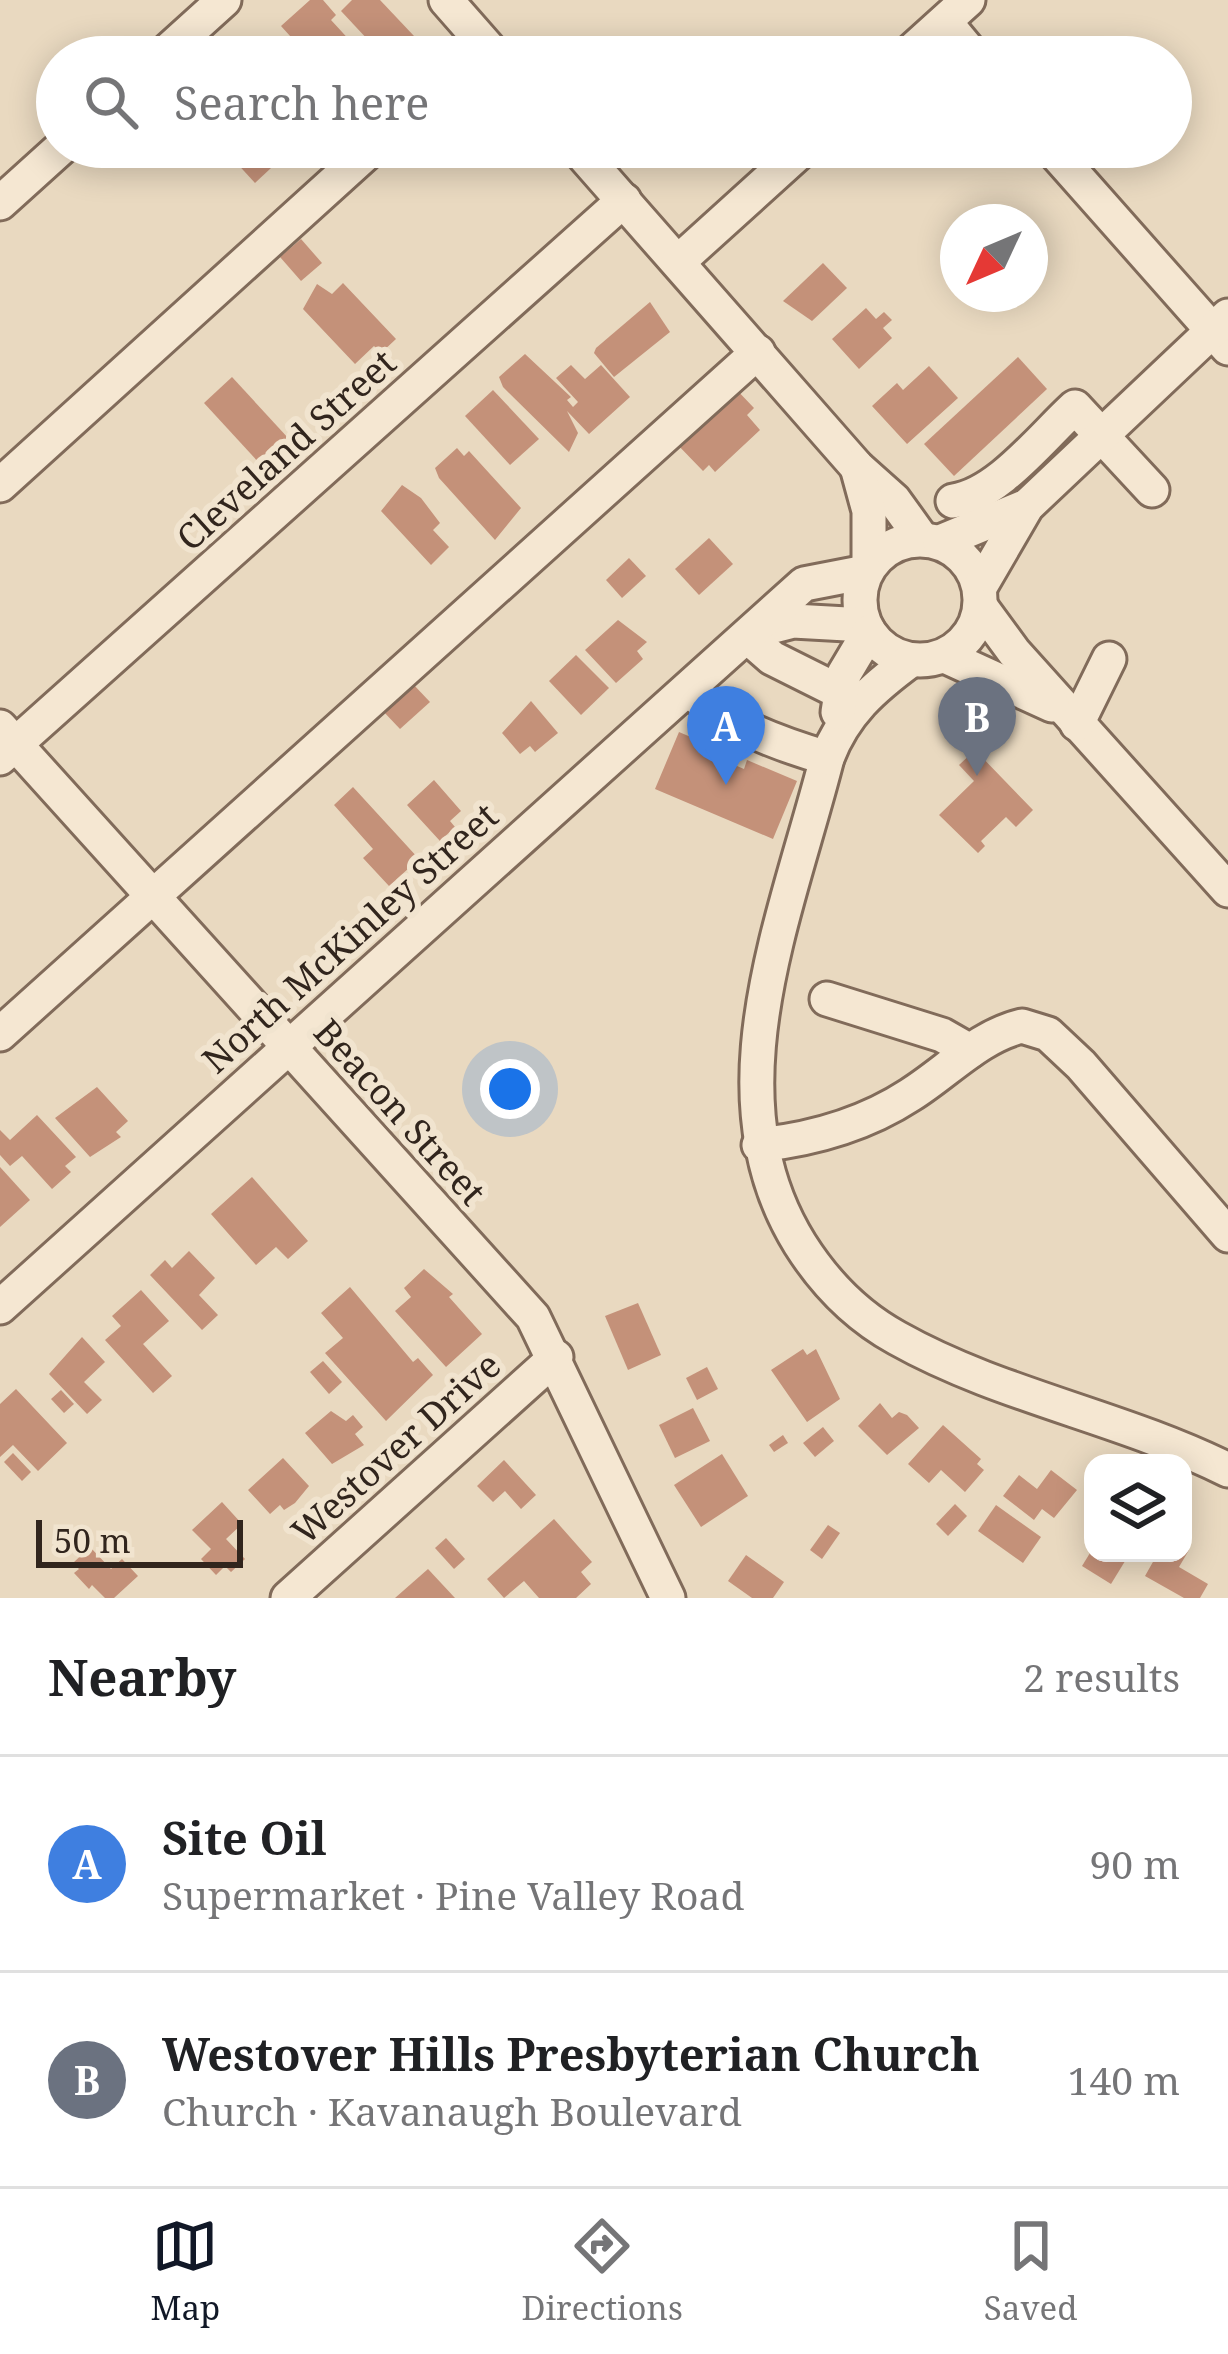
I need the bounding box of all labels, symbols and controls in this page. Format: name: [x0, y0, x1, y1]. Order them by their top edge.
search box: [36, 36, 1192, 168]
icon: search: [78, 69, 144, 135]
text: Search here: [174, 72, 429, 133]
north arrow: [940, 204, 1048, 312]
street label: Cleveland Street: [166, 338, 406, 561]
pin: B: [938, 677, 1016, 776]
pin: A: [687, 686, 765, 785]
street label: North McKinley Street: [191, 792, 508, 1084]
street label: Beacon Street: [304, 1008, 497, 1215]
your location: [480, 1059, 540, 1119]
street label: Westover Drive: [281, 1341, 511, 1555]
map controls: [1084, 1454, 1192, 1562]
button: layers: [1084, 1454, 1192, 1562]
scale bar: [36, 1514, 243, 1567]
text: 50 m: [54, 1518, 131, 1563]
text: Nearby: [48, 1641, 236, 1711]
text: 2 results: [1023, 1650, 1180, 1703]
text: Site Oil: [162, 1807, 327, 1868]
text: A: [72, 1837, 102, 1890]
text: 90 m: [1089, 1837, 1180, 1890]
text: Supermarket · Pine Valley Road: [162, 1868, 744, 1921]
text: Westover Hills Presbyterian Church: [162, 2023, 980, 2084]
text: B: [74, 2053, 100, 2106]
text: 140 m: [1068, 2053, 1180, 2106]
text: Church · Kavanaugh Boulevard: [162, 2084, 742, 2137]
tab: Map: [151, 2213, 220, 2330]
tab: Directions: [521, 2213, 683, 2330]
tab: Saved: [984, 2213, 1077, 2330]

